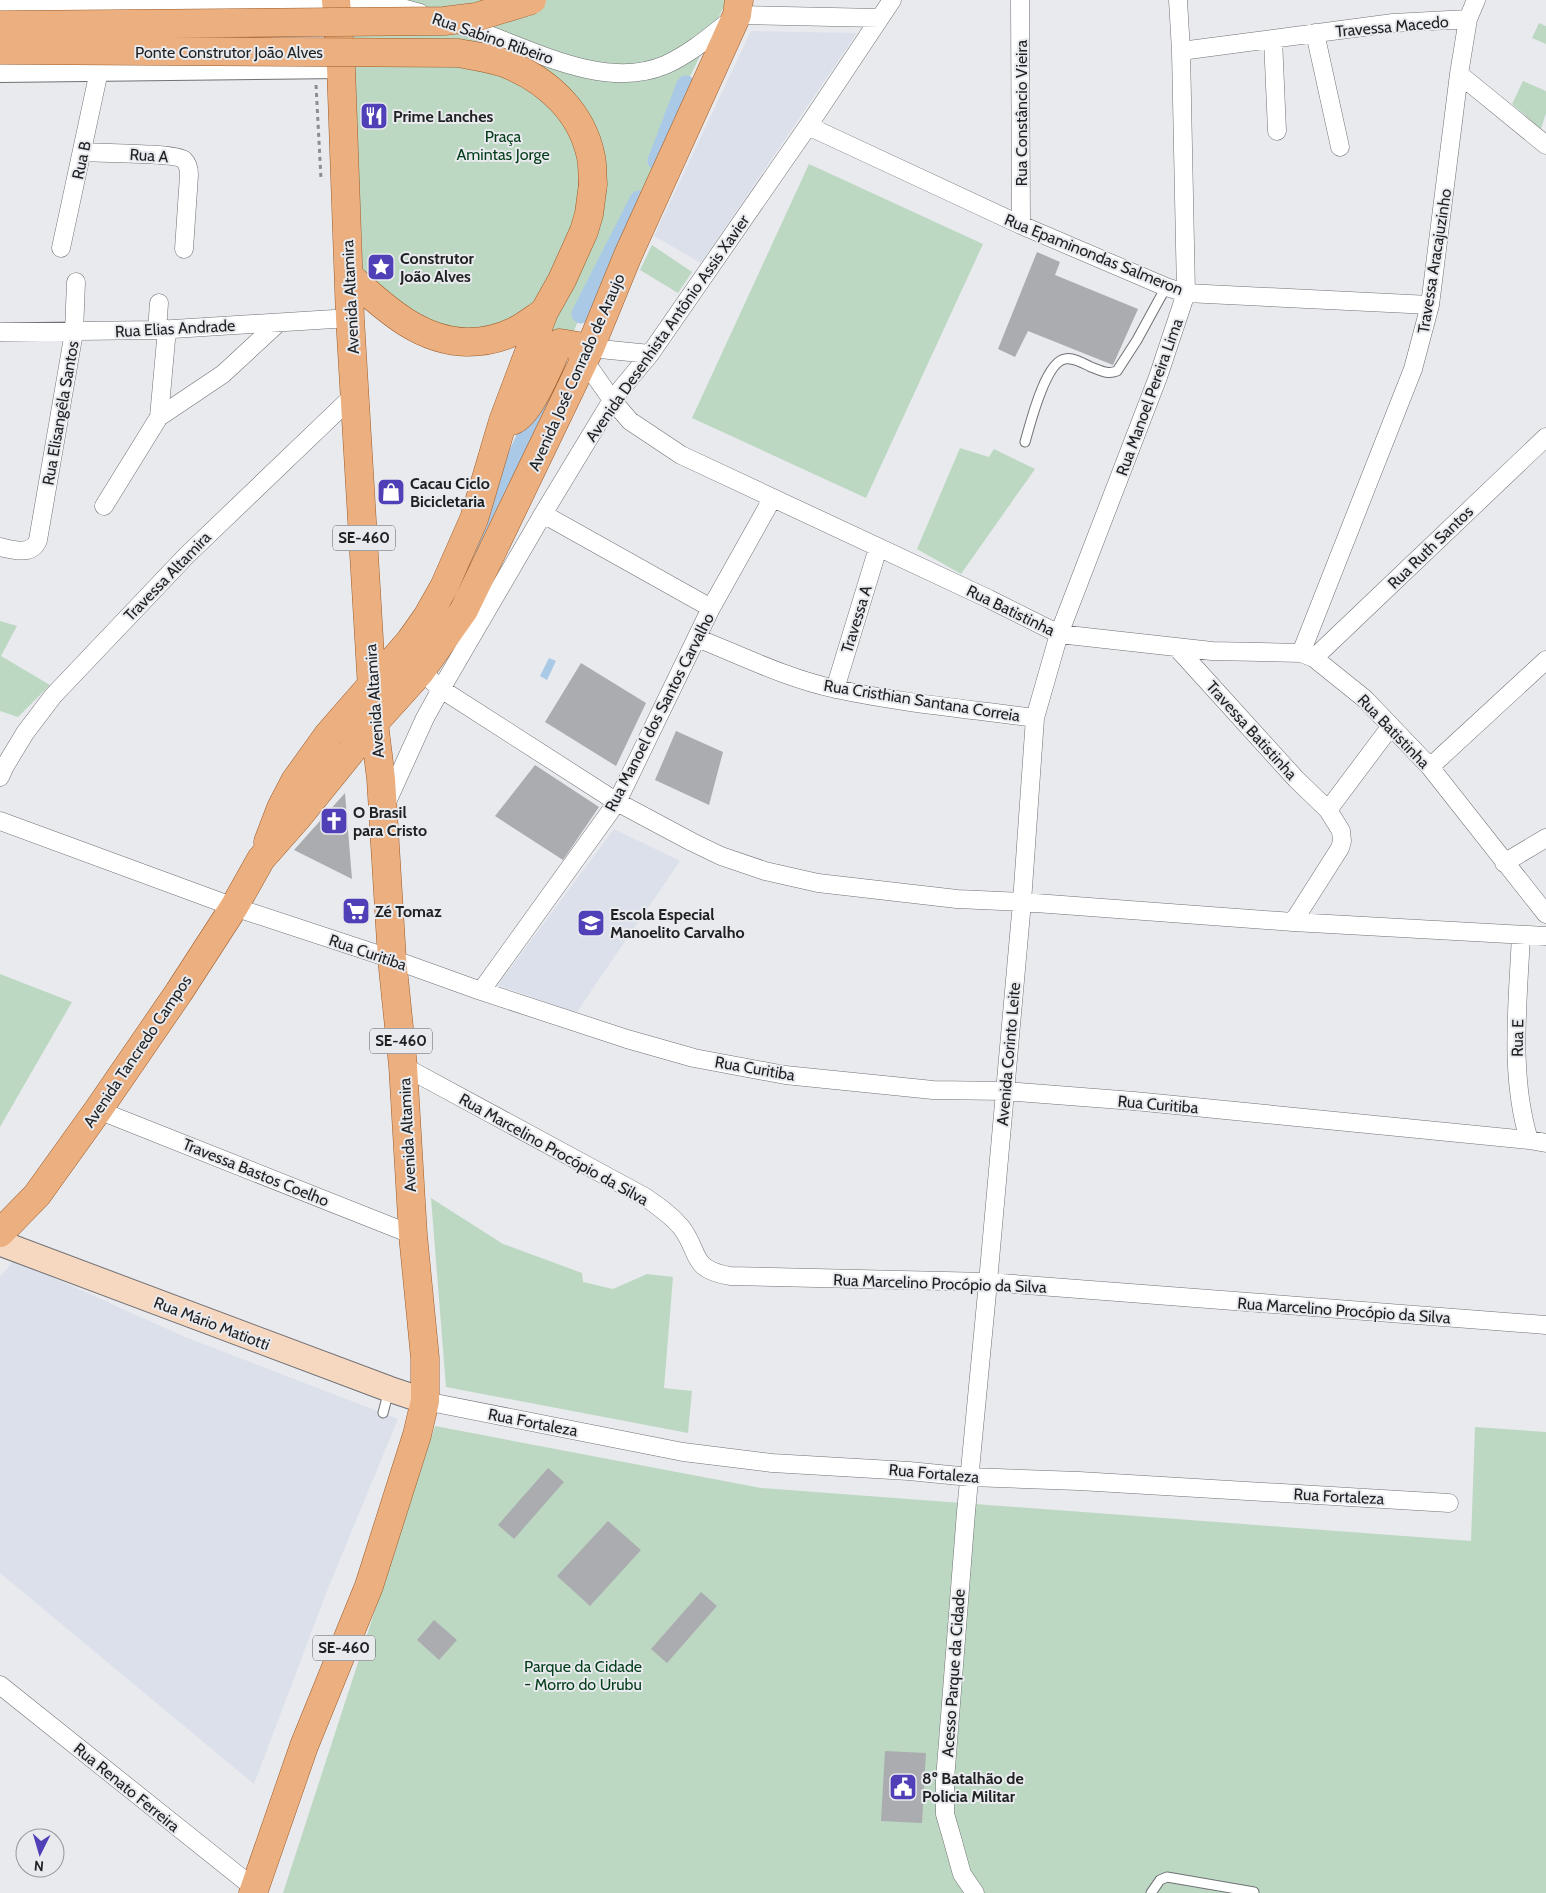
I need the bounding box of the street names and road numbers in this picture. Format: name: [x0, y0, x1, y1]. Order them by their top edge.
street label: Rua Sabino Ribeiro: [430, 9, 556, 68]
street label: Travessa Macedo: [1335, 12, 1450, 41]
street label: Rua Constâncio Vieira: [1012, 40, 1031, 186]
street label: Ponte Construtor João Alves: [135, 43, 323, 62]
street label: Rua B: [68, 139, 95, 181]
street label: Rua A: [129, 145, 169, 166]
street label: Travessa Aracajuzinho: [1414, 187, 1455, 335]
street label: Rua Epaminondas Salmeron: [1002, 210, 1186, 299]
street label: Avenida Desenhista Antônio Assis Xavier: [582, 211, 754, 445]
street label: Avenida Altamira: [338, 239, 363, 355]
street label: Avenida José Conrado de Araujo: [524, 271, 629, 474]
street label: Rua Elias Andrade: [114, 316, 236, 341]
street label: Rua Manoel Pereira Lima: [1112, 316, 1187, 478]
street label: Rua Elisangêla Santos: [38, 339, 83, 487]
street label: Rua Ruth Santos: [1384, 502, 1477, 593]
road number: SE-460: [333, 526, 395, 550]
street label: Travessa Altamira: [120, 528, 215, 625]
street label: Rua Batistinha: [964, 581, 1058, 640]
street label: Travessa A: [837, 583, 876, 655]
street label: Rua Manoel dos Santos Carvalho: [601, 610, 718, 815]
street label: Avenida Altamira: [361, 643, 388, 759]
street label: Rua Cristhian Santana Correia: [822, 676, 1022, 725]
street label: Travessa Batistinha: [1202, 677, 1301, 784]
street label: Rua Batistinha: [1354, 690, 1434, 773]
street label: Rua Curitiba: [326, 930, 409, 975]
street label: Avenida Tancredo Campos: [79, 971, 196, 1131]
street label: Avenida Corinto Leite: [993, 981, 1024, 1127]
street label: Rua E: [1508, 1019, 1527, 1057]
road number: SE-460: [370, 1028, 432, 1054]
street label: Rua Curitiba: [713, 1052, 797, 1085]
street label: Avenida Altamira: [395, 1077, 420, 1193]
street label: Rua Marcelino Procópio da Silva: [456, 1089, 652, 1210]
street label: Rua Curitiba: [1117, 1092, 1199, 1118]
street label: Travessa Bastos Coelho: [180, 1134, 332, 1211]
street label: Rua Marcelino Procópio da Silva: [833, 1270, 1047, 1297]
street label: Rua Mário Matiotti: [151, 1293, 272, 1354]
street label: Rua Marcelino Procópio da Silva: [1237, 1294, 1452, 1327]
street label: Rua Fortaleza: [487, 1404, 580, 1441]
street label: Rua Fortaleza: [888, 1460, 980, 1487]
street label: Rua Fortaleza: [1293, 1485, 1385, 1508]
street label: Acesso Parque da Cidade: [938, 1588, 969, 1758]
road number: SE-460: [313, 1636, 375, 1660]
street label: Rua Renato Ferreira: [70, 1739, 184, 1836]

